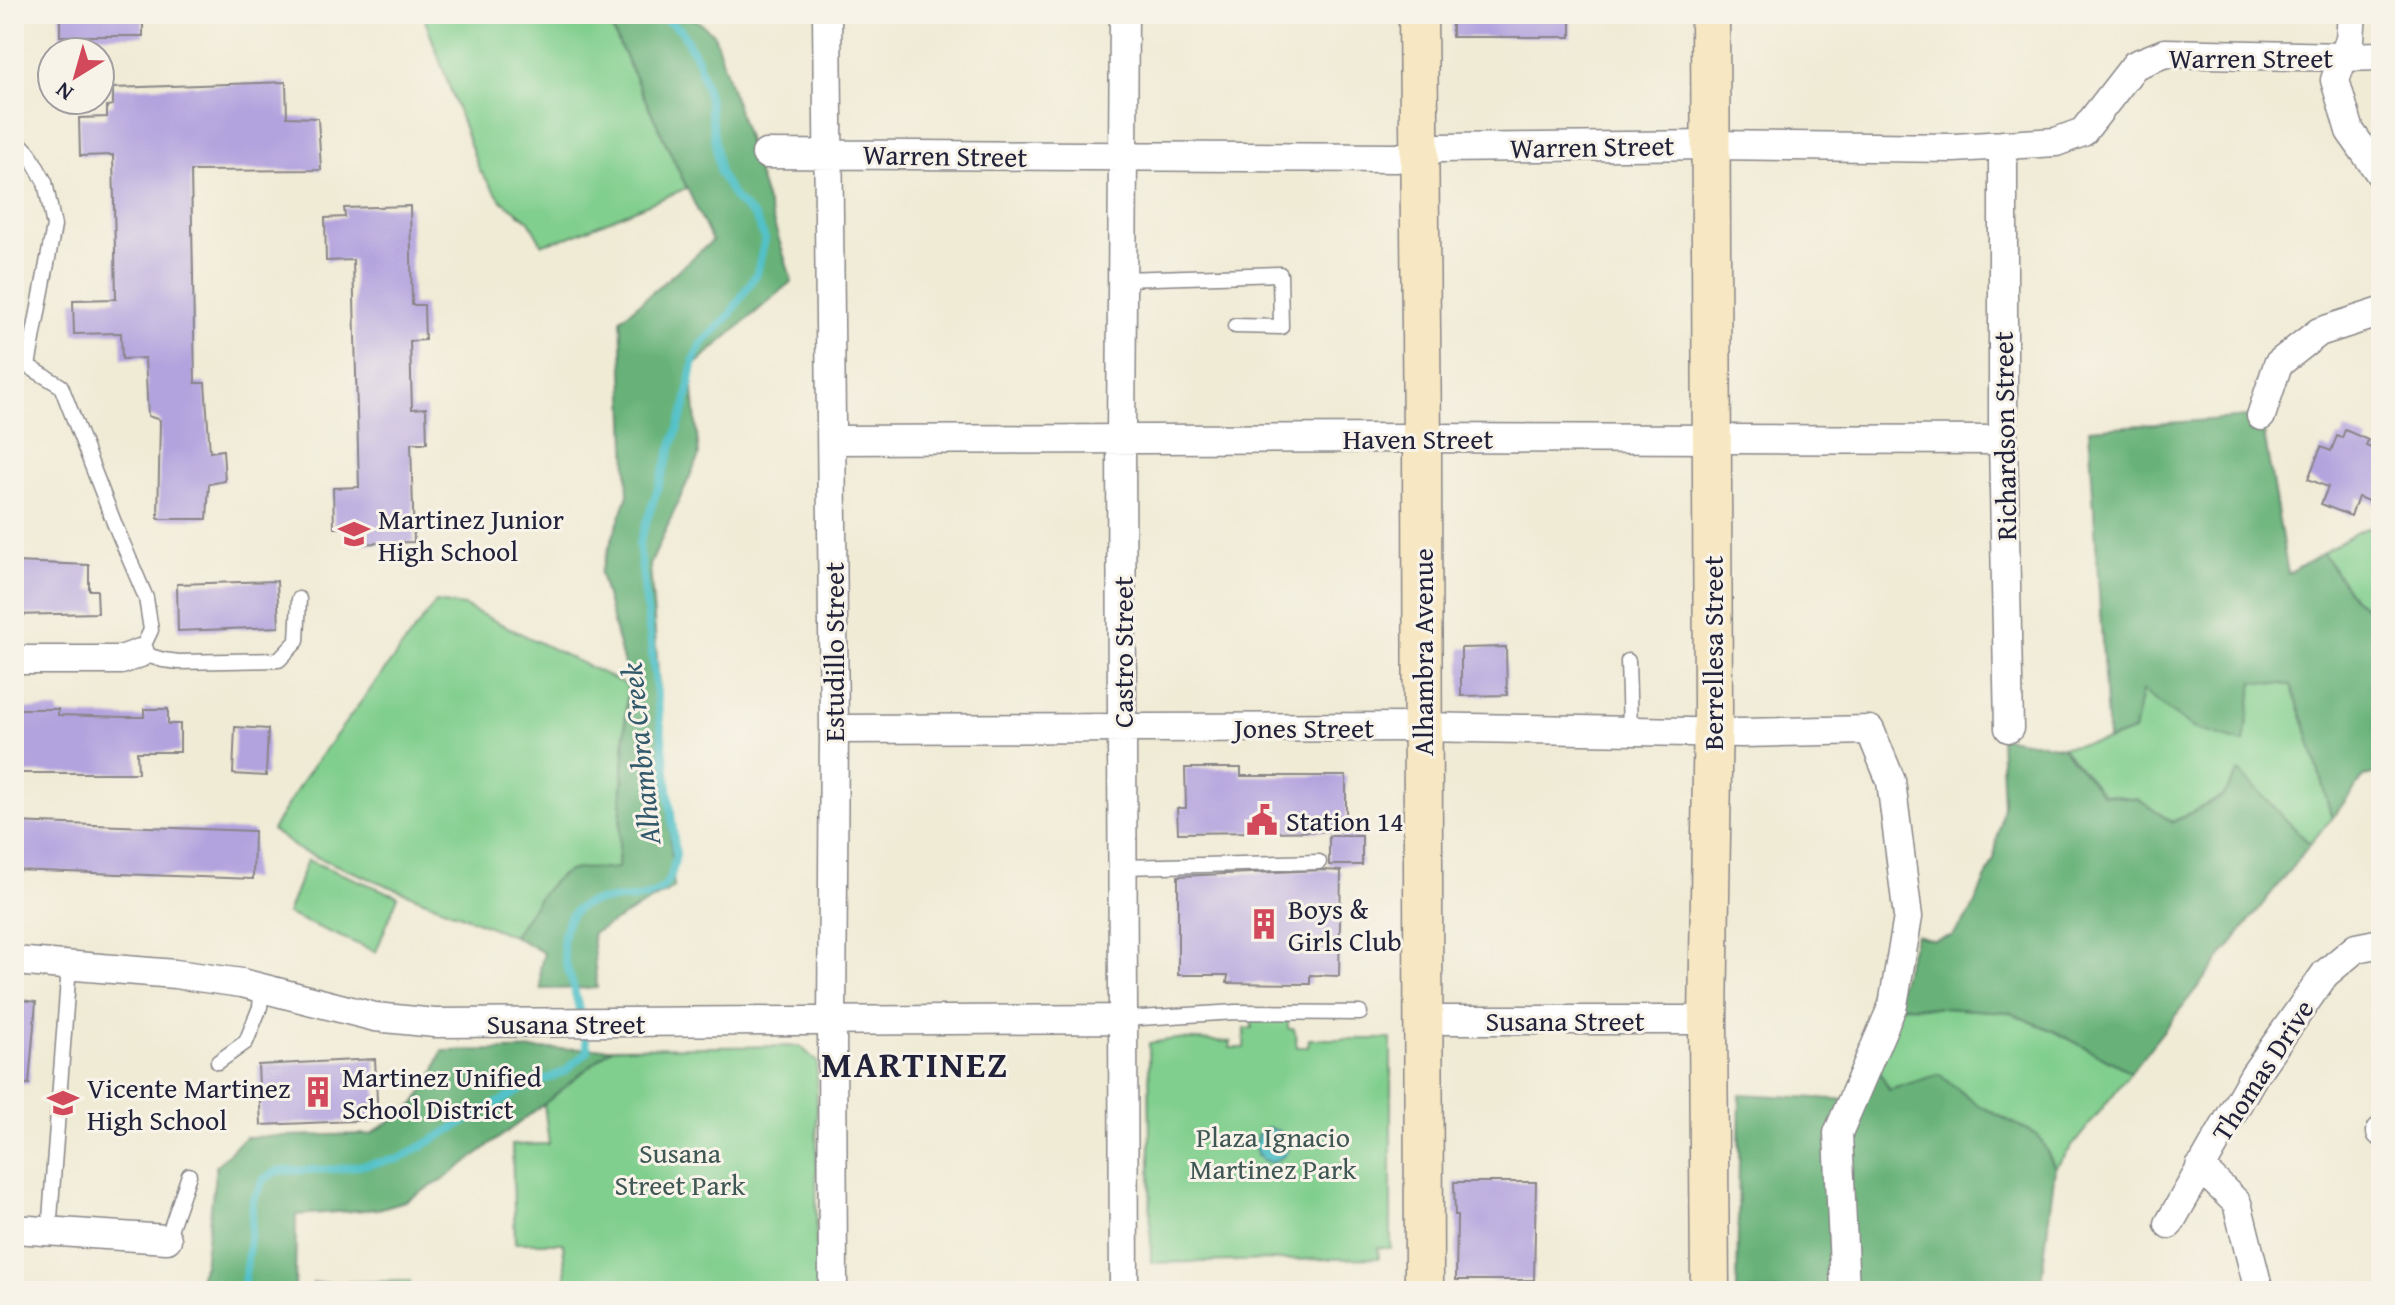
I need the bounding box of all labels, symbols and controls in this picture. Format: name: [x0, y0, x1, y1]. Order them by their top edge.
north arrow: [36, 36, 116, 116]
street label: Warren Street: [2169, 37, 2333, 78]
text: N: [48, 75, 79, 109]
street label: Warren Street: [1509, 124, 1675, 168]
street label: Warren Street: [862, 133, 1028, 177]
street label: Richardson Street: [1982, 331, 2026, 541]
street label: Haven Street: [1343, 418, 1493, 459]
place label: Martinez Junior High School: [378, 498, 565, 571]
school or university icon: Martinez Junior High School: [337, 517, 371, 551]
street label: Alhambra Avenue: [1402, 548, 1443, 756]
street label: Berrellesa Street: [1692, 555, 1733, 751]
street label: Estudillo Street: [813, 562, 854, 742]
street label: Castro Street: [1102, 576, 1143, 728]
water label: Alhambra Creek: [609, 660, 672, 848]
street label: Jones Street: [1231, 707, 1374, 748]
place label: Station 14: [1286, 800, 1404, 841]
public building icon: Station 14: [1245, 803, 1279, 837]
place label: Boys & Girls Club: [1288, 888, 1402, 961]
building icon: Boys & Girls Club: [1247, 907, 1281, 941]
street label: Thomas Drive: [2201, 991, 2323, 1149]
street label: Susana Street: [1485, 1000, 1645, 1041]
street label: Susana Street: [486, 1003, 646, 1044]
district label: MARTINEZ: [821, 1037, 1009, 1090]
place label: Martinez Unified School District: [342, 1056, 542, 1129]
place label: Vicente Martinez High School: [87, 1067, 290, 1140]
building icon: Martinez Unified School District: [301, 1075, 335, 1109]
school or university icon: Vicente Martinez High School: [46, 1086, 80, 1120]
park label: Plaza Ignacio Martinez Park: [1190, 1116, 1357, 1189]
park label: Susana Street Park: [614, 1132, 746, 1205]

